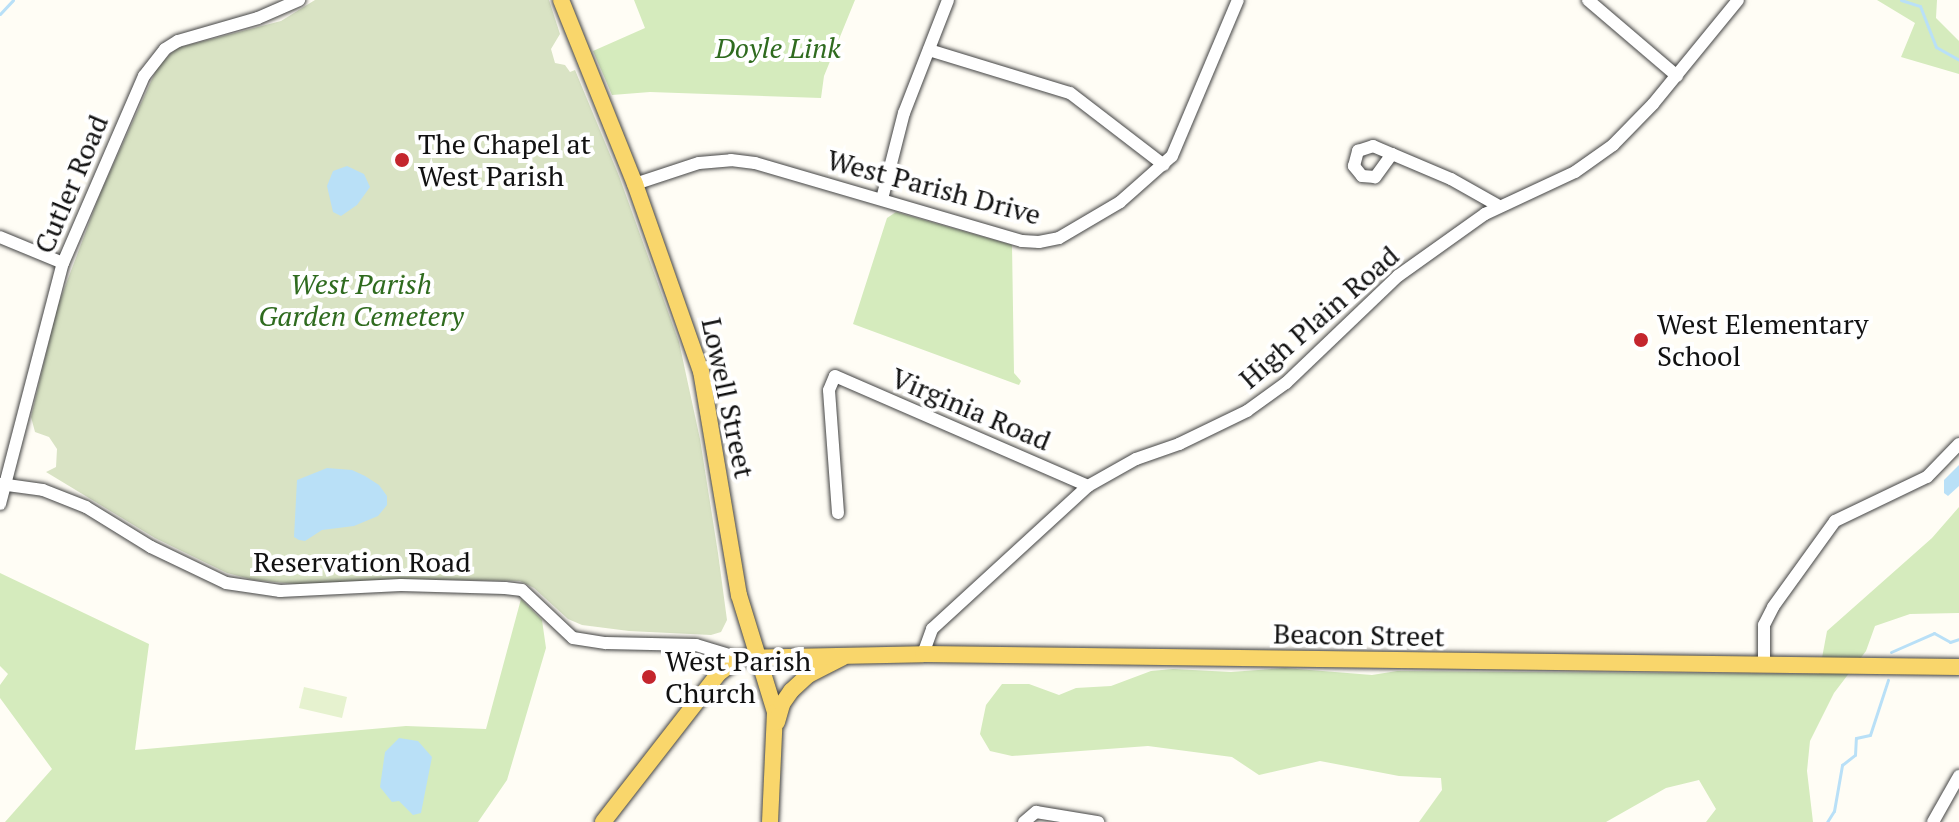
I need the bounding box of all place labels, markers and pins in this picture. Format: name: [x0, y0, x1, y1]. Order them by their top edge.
place label: The Chapel at West Parish: [418, 127, 591, 193]
marker: The Chapel at West Parish: [393, 151, 411, 169]
place label: West Elementary School: [1657, 307, 1868, 373]
marker: West Elementary School: [1632, 331, 1650, 349]
place label: West Parish Church: [665, 644, 811, 710]
marker: West Parish Church: [640, 668, 658, 686]

